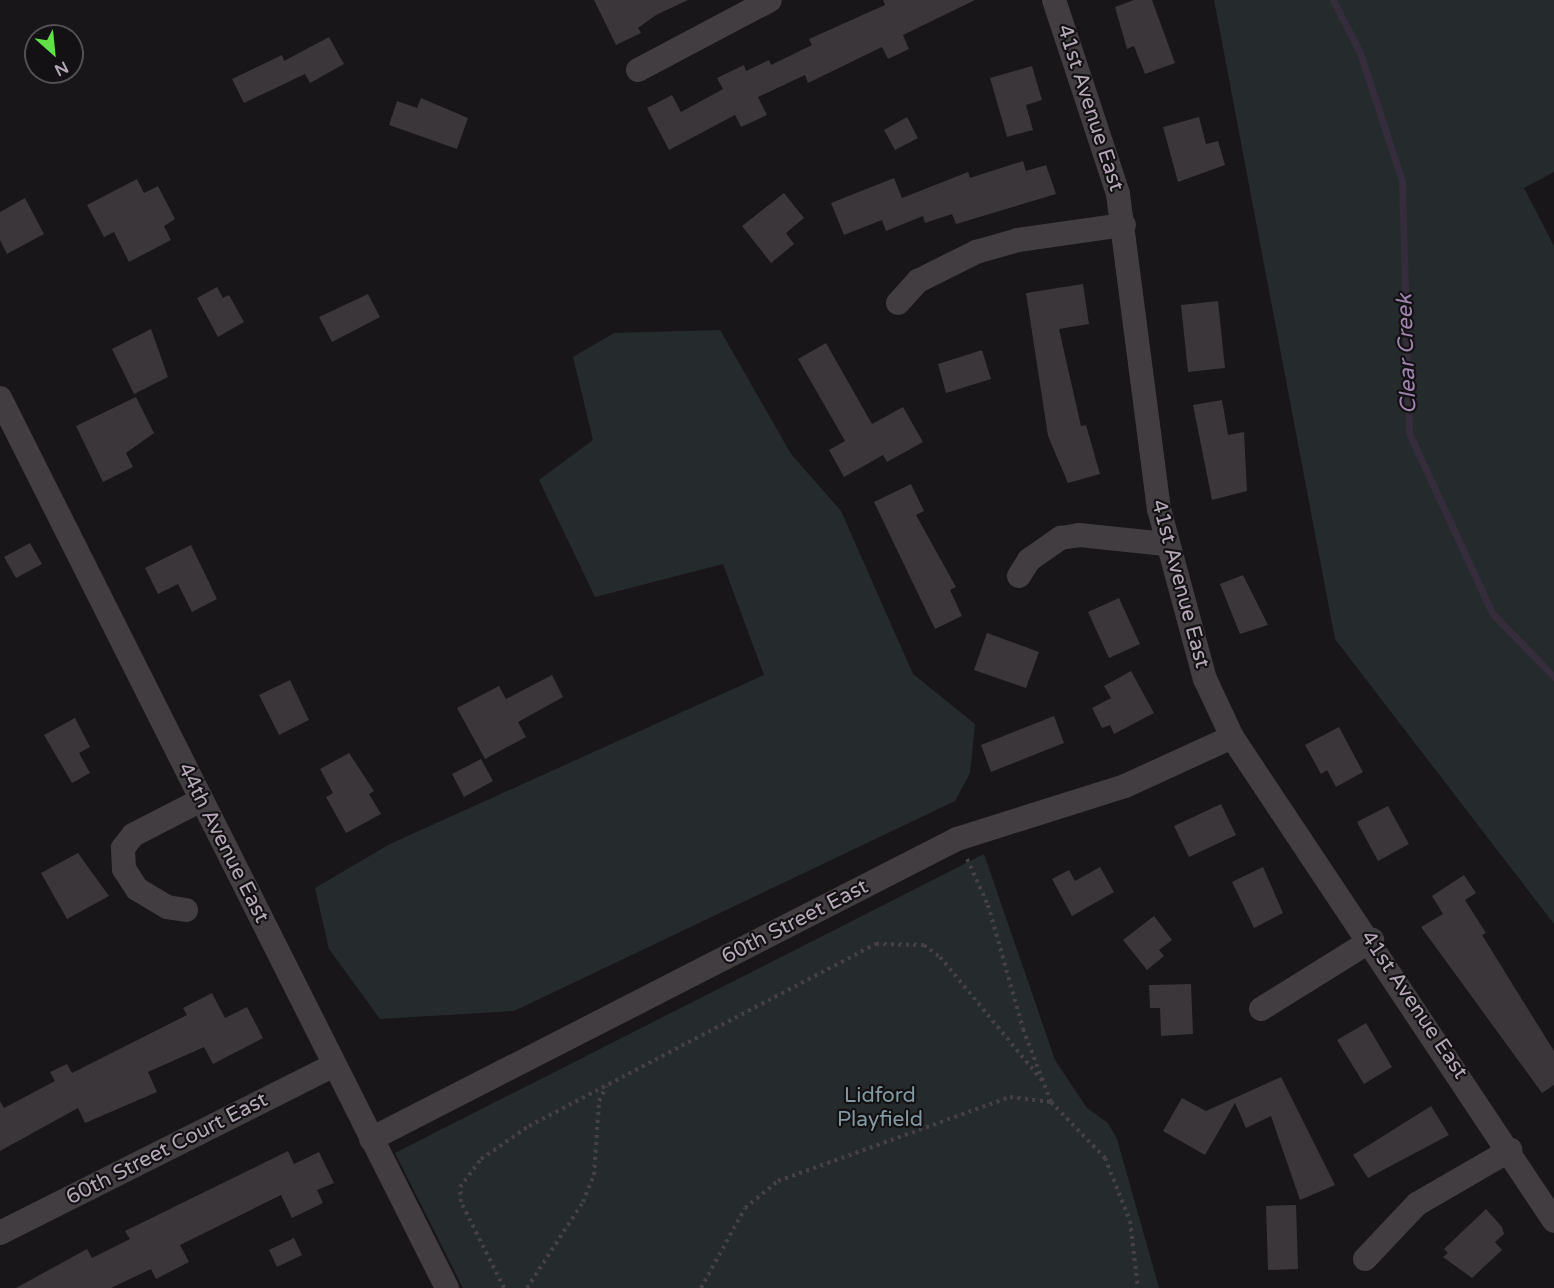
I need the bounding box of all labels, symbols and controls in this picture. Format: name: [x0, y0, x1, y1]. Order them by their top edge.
street label: 41st Avenue East: [1051, 22, 1129, 194]
north arrow: [24, 24, 84, 84]
text: N: [51, 56, 72, 80]
water label: Clear Creek: [1392, 294, 1422, 414]
street label: 41st Avenue East: [1145, 497, 1215, 671]
street label: 44th Avenue East: [172, 759, 274, 927]
street label: 60th Street East: [717, 874, 873, 970]
street label: 41st Avenue East: [1355, 926, 1473, 1084]
park label: Lidford Playfield: [837, 1083, 923, 1133]
street label: 60th Street Court East: [62, 1087, 272, 1211]

